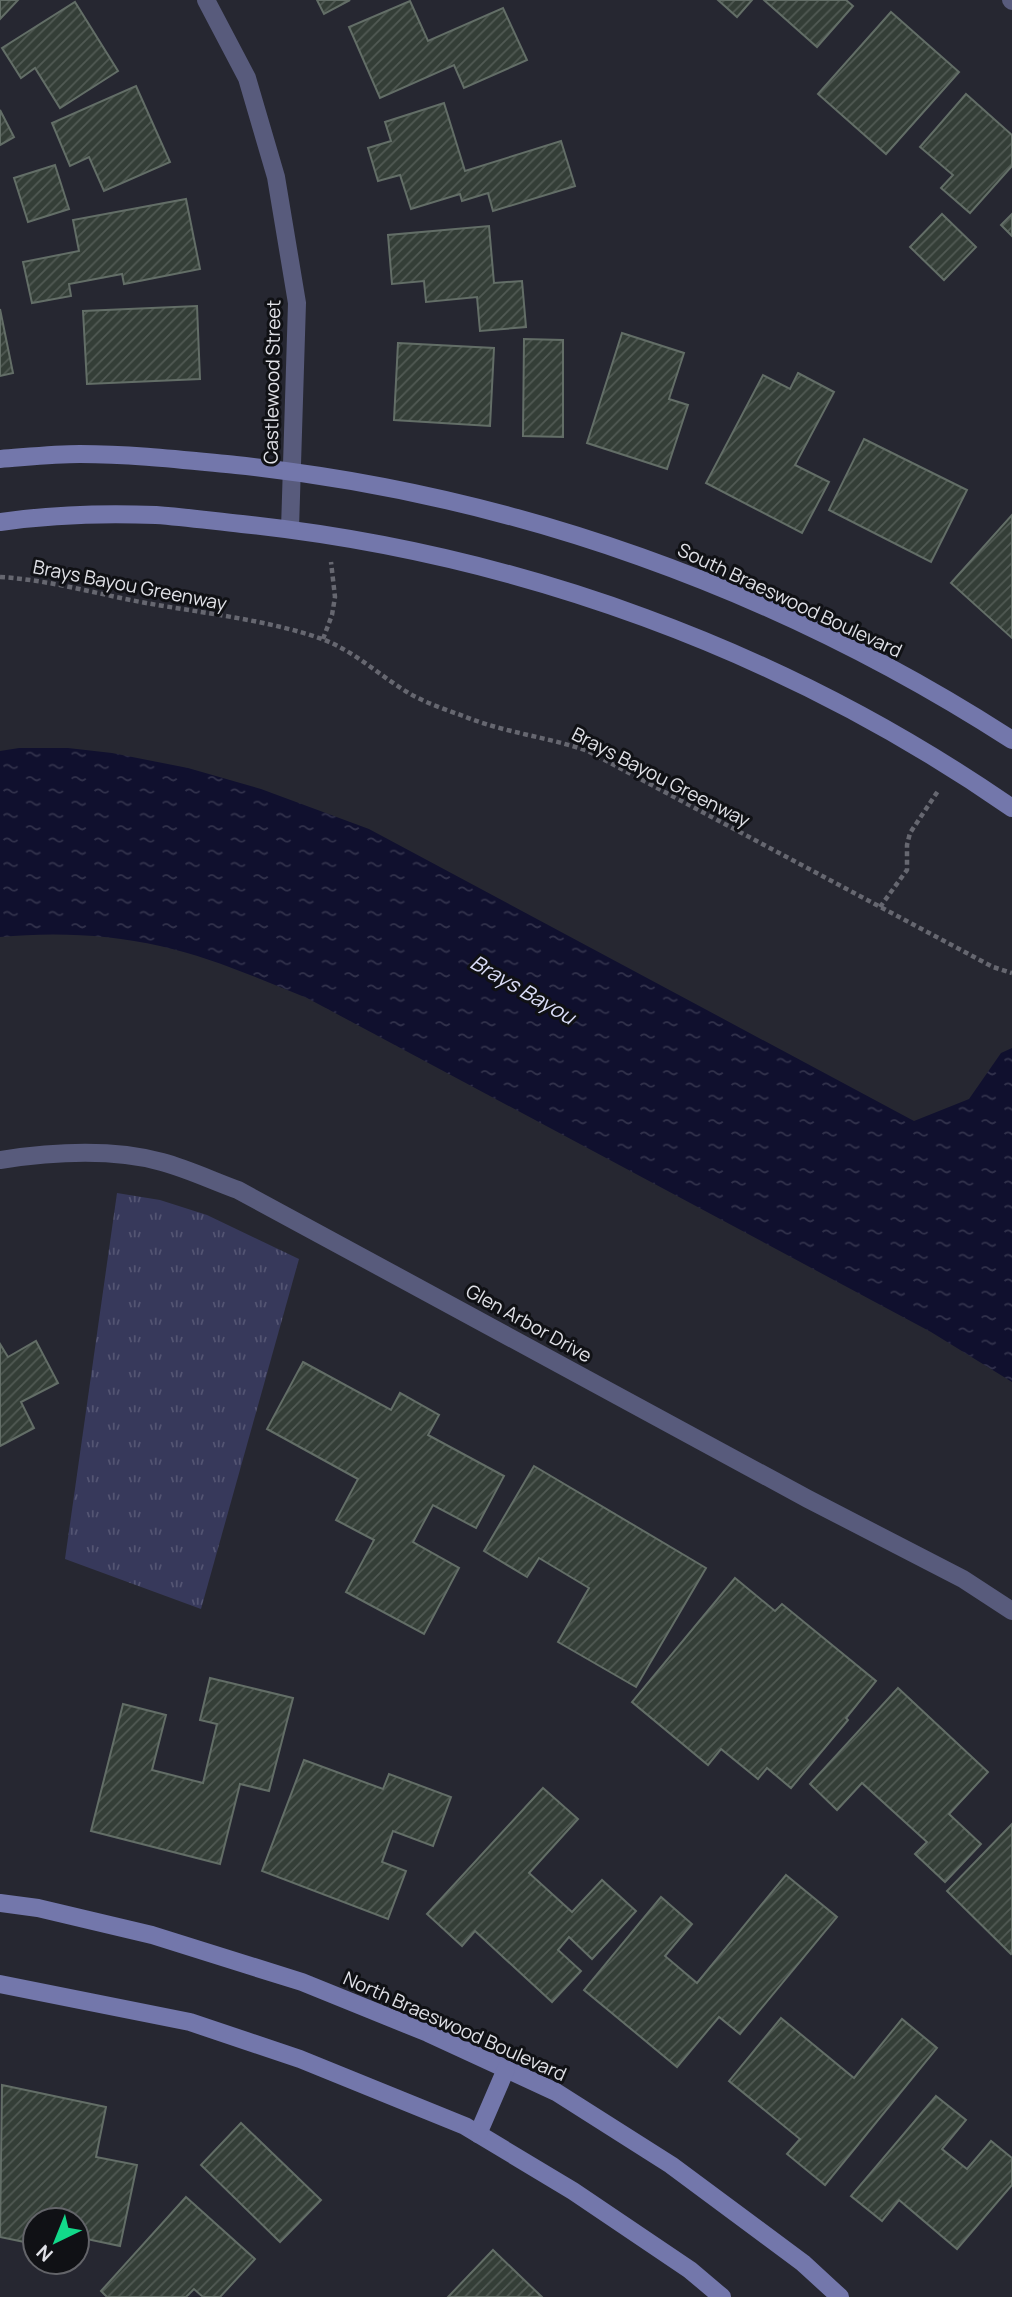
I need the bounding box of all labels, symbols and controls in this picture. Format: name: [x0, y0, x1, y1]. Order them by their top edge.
street label: Castlewood Street: [258, 300, 286, 464]
street label: South Braeswood Boulevard: [674, 536, 906, 664]
street label: Brays Bayou Greenway: [31, 553, 229, 617]
street label: Brays Bayou Greenway: [567, 721, 755, 833]
water label: Brays Bayou: [465, 948, 582, 1031]
street label: Glen Arbor Drive: [461, 1278, 597, 1368]
street label: North Braeswood Boulevard: [339, 1965, 571, 2087]
north arrow: [21, 2206, 91, 2276]
text: N: [31, 2239, 58, 2268]

